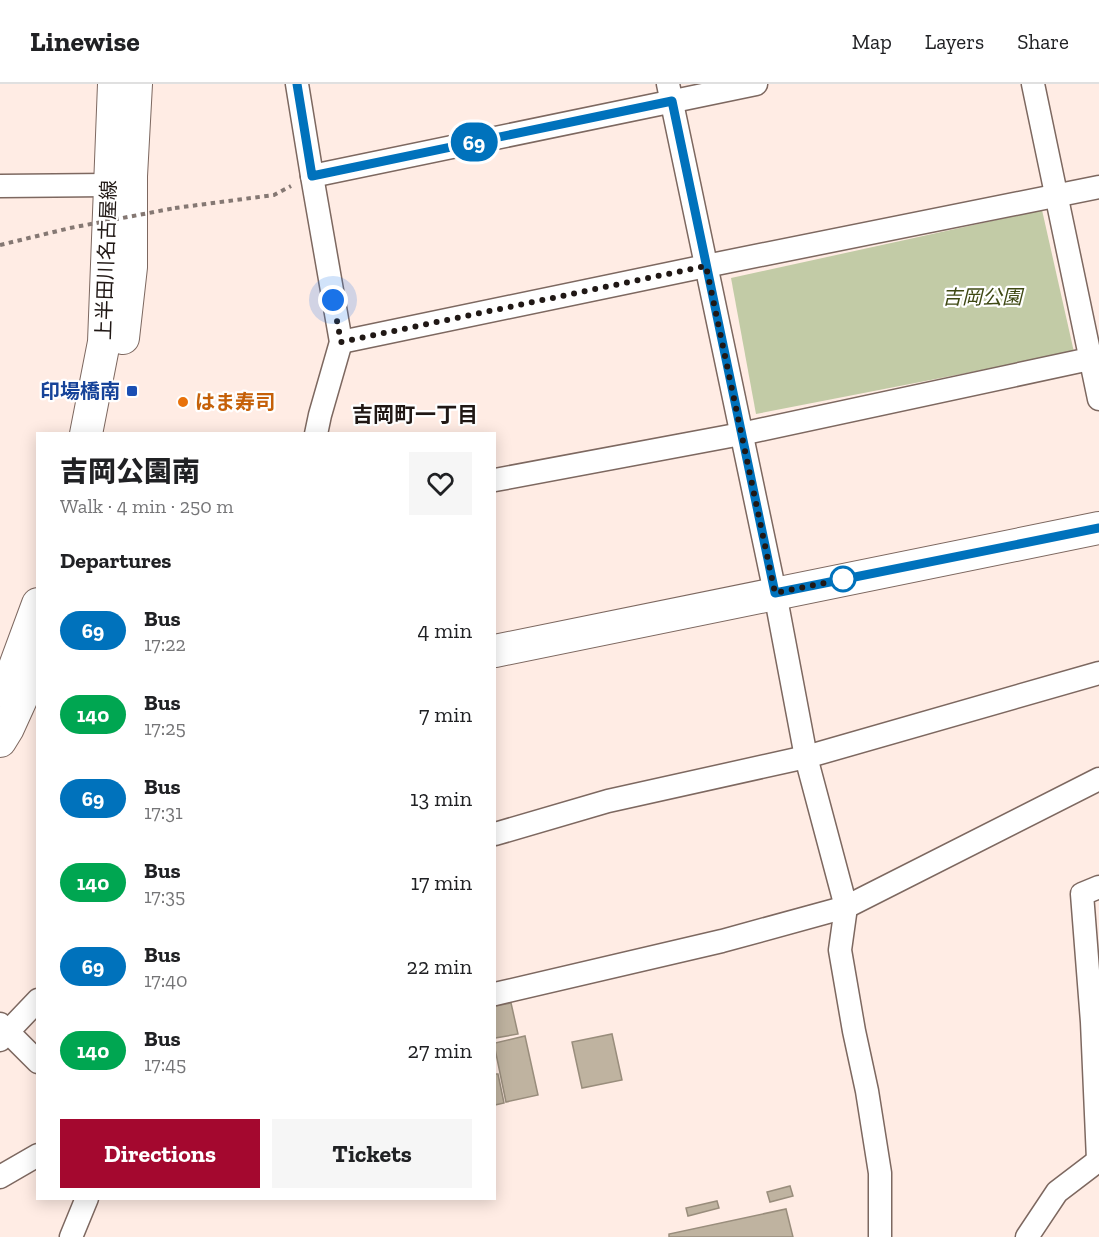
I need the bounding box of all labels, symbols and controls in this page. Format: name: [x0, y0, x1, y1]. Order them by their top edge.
text: Linewise: [30, 25, 140, 58]
text: Map: [852, 29, 892, 54]
text: Layers: [925, 29, 984, 54]
text: Share: [1017, 29, 1069, 54]
line badge: 69: [447, 122, 501, 162]
text: 69: [463, 130, 485, 155]
street label: 上半田川名古屋線: [91, 180, 121, 340]
your location: [318, 285, 348, 315]
park label: 吉岡公園: [942, 285, 1025, 309]
place label: 印場橋南: [40, 379, 120, 403]
marker: 印場橋南: [125, 384, 139, 398]
place label: はま寿司: [195, 390, 275, 414]
marker: はま寿司: [176, 395, 190, 409]
district label: 吉岡町一丁目: [352, 402, 478, 427]
button: heart: [409, 452, 472, 515]
text: 吉岡公園南: [60, 455, 200, 488]
text: Walk · 4 min · 250 m: [60, 494, 234, 518]
text: Departures: [60, 547, 171, 574]
unlabelled marker: [830, 566, 856, 592]
text: Bus: [144, 605, 181, 632]
text: 4 min: [417, 617, 472, 644]
text: 69: [82, 618, 104, 643]
text: 17:22: [144, 632, 186, 656]
text: Bus: [144, 689, 181, 716]
text: 7 min: [419, 701, 472, 728]
text: 140: [77, 702, 109, 727]
text: 17:25: [144, 716, 186, 740]
text: Bus: [144, 773, 181, 800]
text: 13 min: [410, 785, 472, 812]
text: 69: [82, 786, 104, 811]
text: 17:31: [144, 800, 183, 824]
text: Bus: [144, 857, 181, 884]
text: 17 min: [411, 869, 472, 896]
text: 140: [77, 870, 109, 895]
text: 17:35: [144, 884, 185, 908]
text: Bus: [144, 941, 181, 968]
text: 22 min: [407, 953, 472, 980]
text: 69: [82, 954, 104, 979]
text: 17:40: [144, 968, 188, 992]
text: Bus: [144, 1025, 181, 1052]
text: 27 min: [408, 1037, 472, 1064]
text: 140: [77, 1038, 109, 1063]
text: 17:45: [144, 1052, 186, 1076]
button: Directions: [60, 1119, 260, 1188]
button: Tickets: [272, 1119, 472, 1188]

